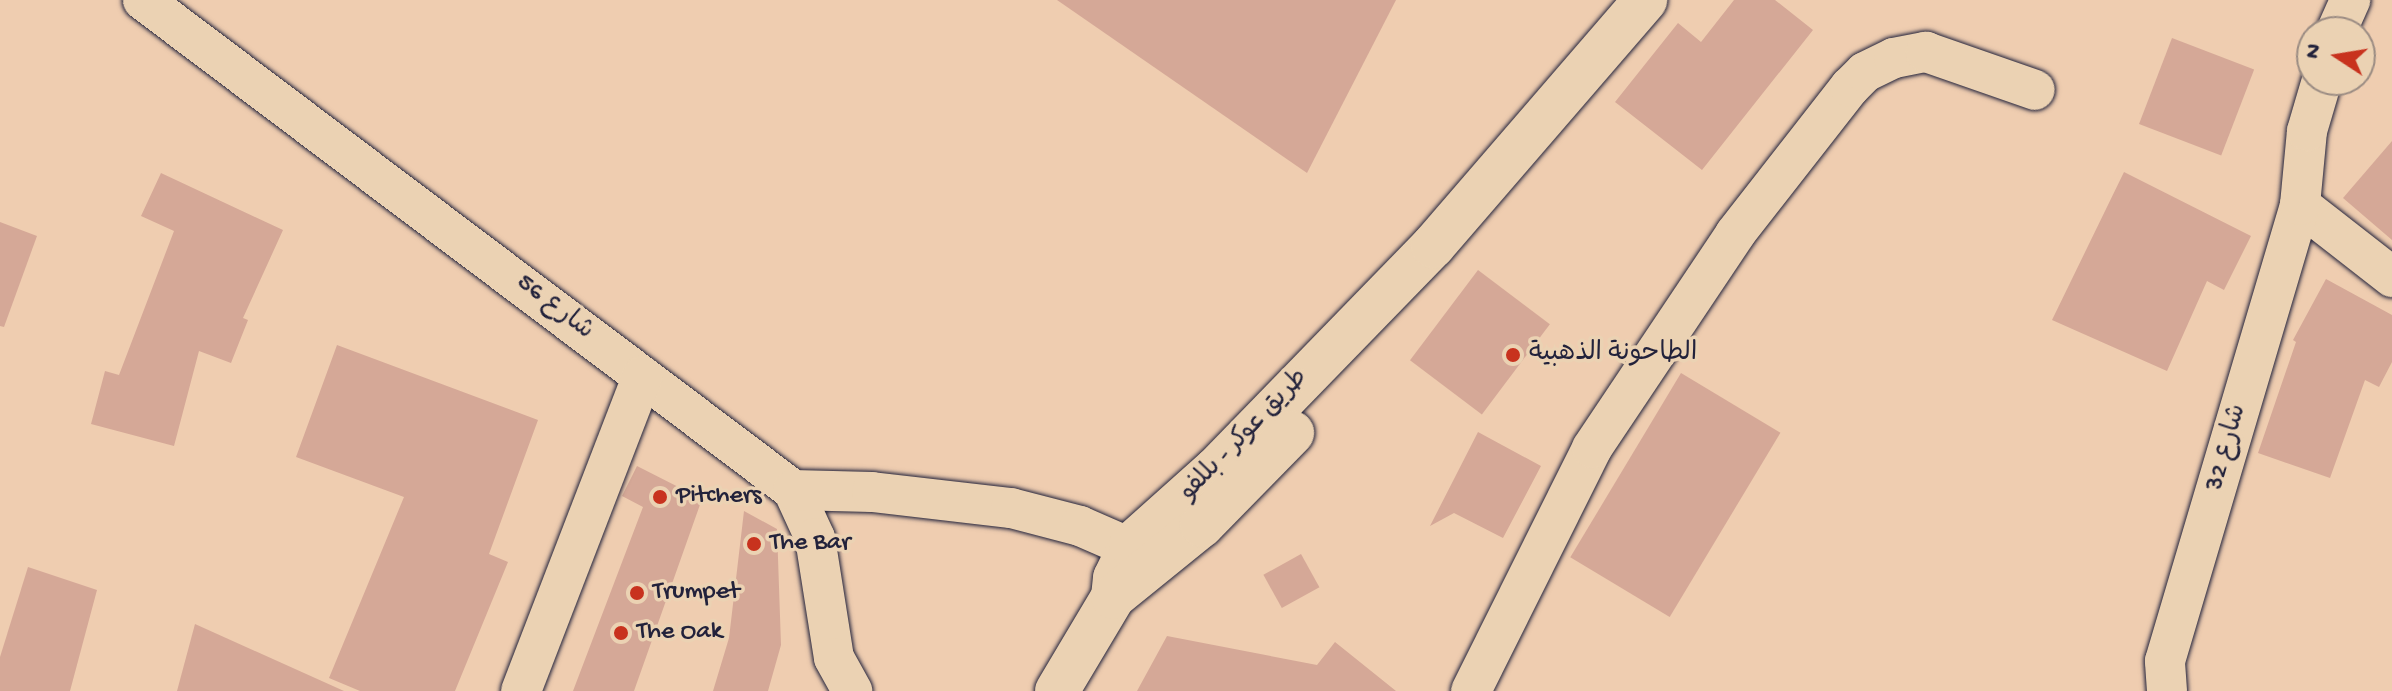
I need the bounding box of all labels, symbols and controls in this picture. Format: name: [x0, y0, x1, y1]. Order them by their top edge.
north arrow: [2296, 16, 2376, 96]
text: N: [2300, 42, 2329, 61]
street label: شارع 56: [509, 268, 599, 348]
place label: الطاحونة الذهبية: [1529, 339, 1697, 371]
marker: الطاحونة الذهبية: [1504, 346, 1522, 364]
street label: طريق عوكر - بللفو: [1174, 363, 1316, 509]
street label: شارع 32: [2201, 401, 2255, 495]
place label: Pitchers: [676, 481, 762, 513]
marker: Pitchers: [651, 488, 669, 506]
place label: The Bar: [770, 528, 850, 560]
marker: The Bar: [745, 535, 763, 553]
place label: Trumpet: [653, 577, 740, 609]
marker: Trumpet: [628, 584, 646, 602]
place label: The Oak: [637, 617, 722, 649]
marker: The Oak: [612, 624, 630, 642]

